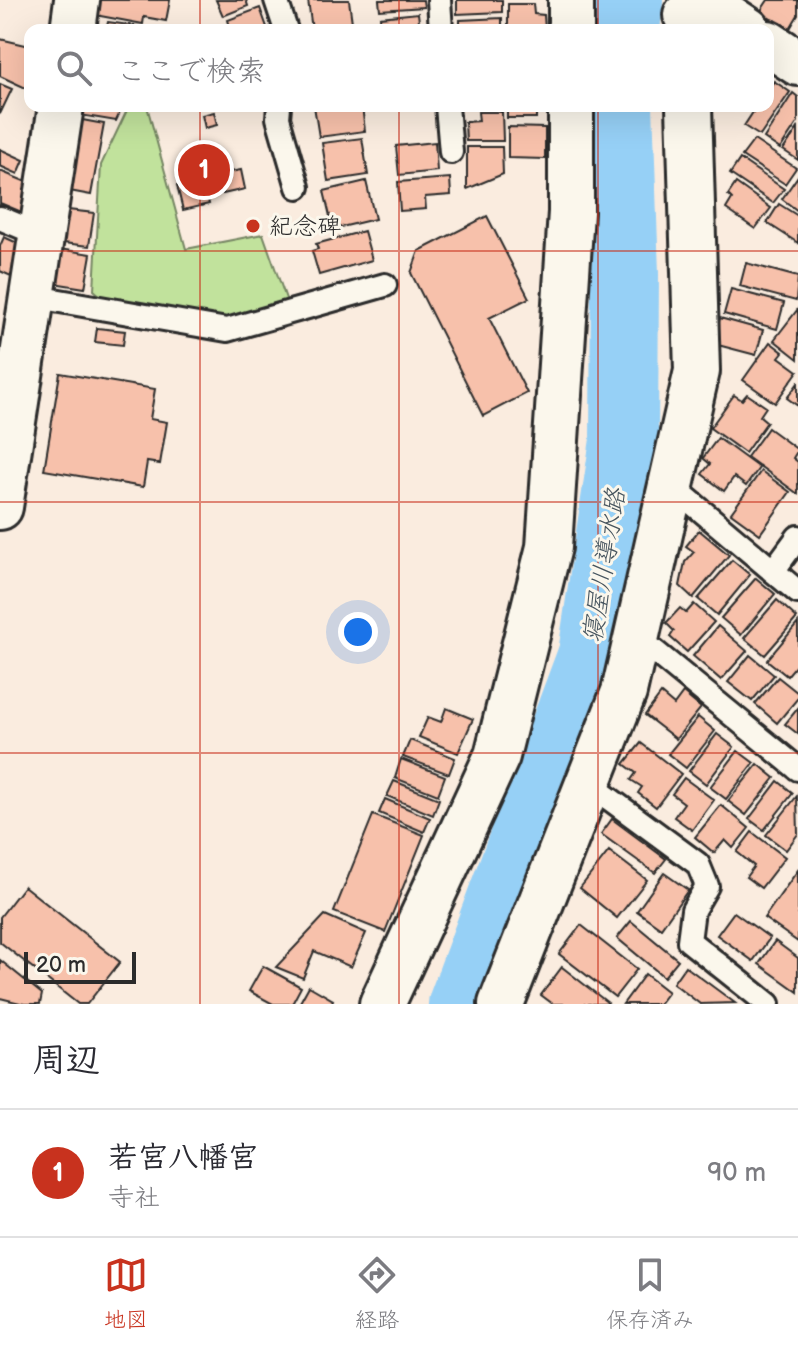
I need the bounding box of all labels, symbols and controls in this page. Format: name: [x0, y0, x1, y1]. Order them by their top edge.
search box: [24, 24, 774, 112]
icon: search: [52, 46, 96, 90]
text: ここで検索: [116, 54, 266, 90]
pin: 1: [178, 140, 230, 200]
place label: 紀念碑: [269, 212, 341, 241]
marker: 紀念碑: [244, 217, 262, 235]
water label: 寝屋川導水路: [577, 485, 633, 645]
your location: [338, 612, 378, 652]
scale bar: [24, 948, 136, 984]
text: 20 m: [36, 952, 86, 979]
text: 周辺: [32, 1040, 100, 1081]
text: 若宮八幡宮: [108, 1140, 258, 1176]
text: 1: [53, 1158, 63, 1189]
text: 90 m: [707, 1158, 766, 1189]
text: 寺社: [108, 1183, 160, 1214]
tab: 地図: [104, 1253, 148, 1334]
tab: 経路: [355, 1253, 399, 1334]
tab: 保存済み: [606, 1253, 694, 1334]

